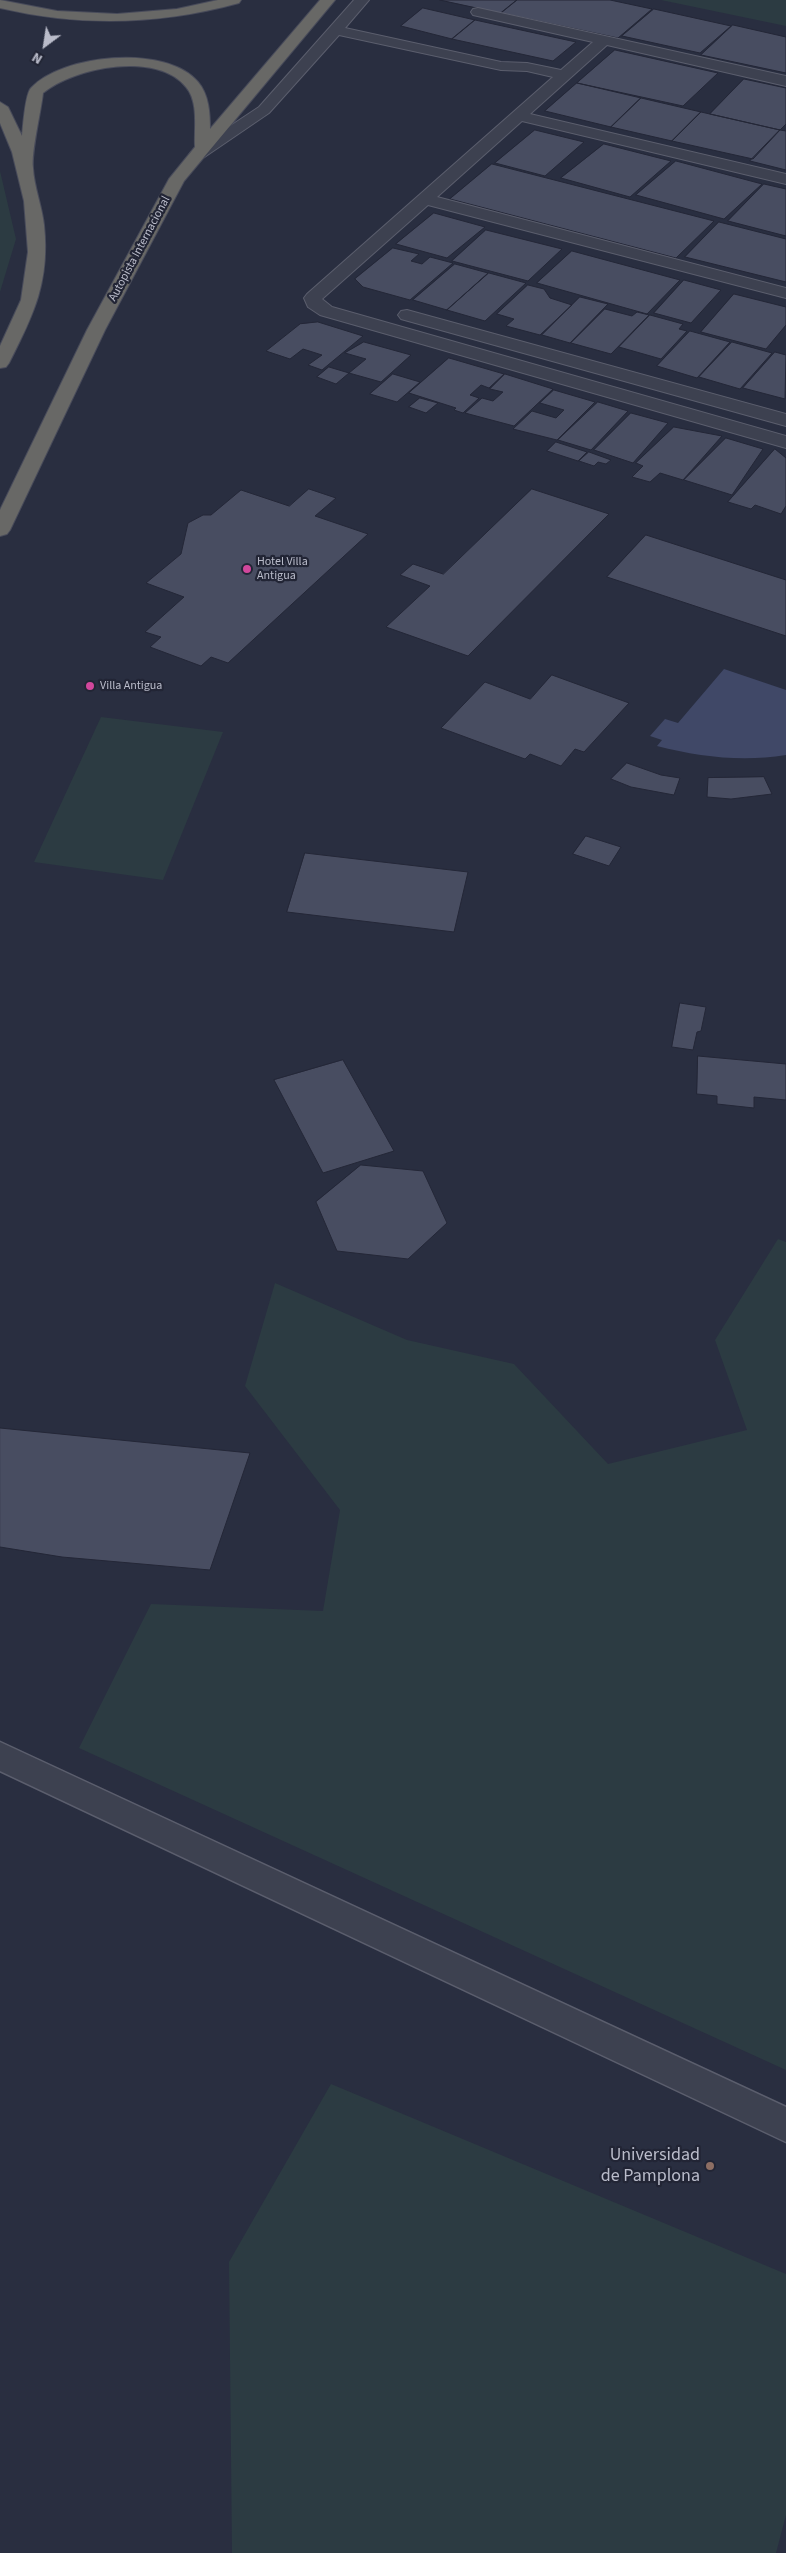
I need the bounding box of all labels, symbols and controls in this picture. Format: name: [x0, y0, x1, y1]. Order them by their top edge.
north arrow: [20, 20, 70, 70]
text: N: [28, 47, 46, 69]
street label: Autopista Internacional: [106, 194, 174, 304]
place label: Hotel Villa Antigua: [257, 555, 308, 583]
marker: Hotel Villa Antigua: [241, 563, 253, 575]
place label: Villa Antigua: [100, 679, 162, 693]
marker: Villa Antigua: [84, 680, 96, 692]
place label: Universidad de Pamplona: [601, 2145, 700, 2188]
marker: Universidad de Pamplona: [704, 2160, 716, 2172]

